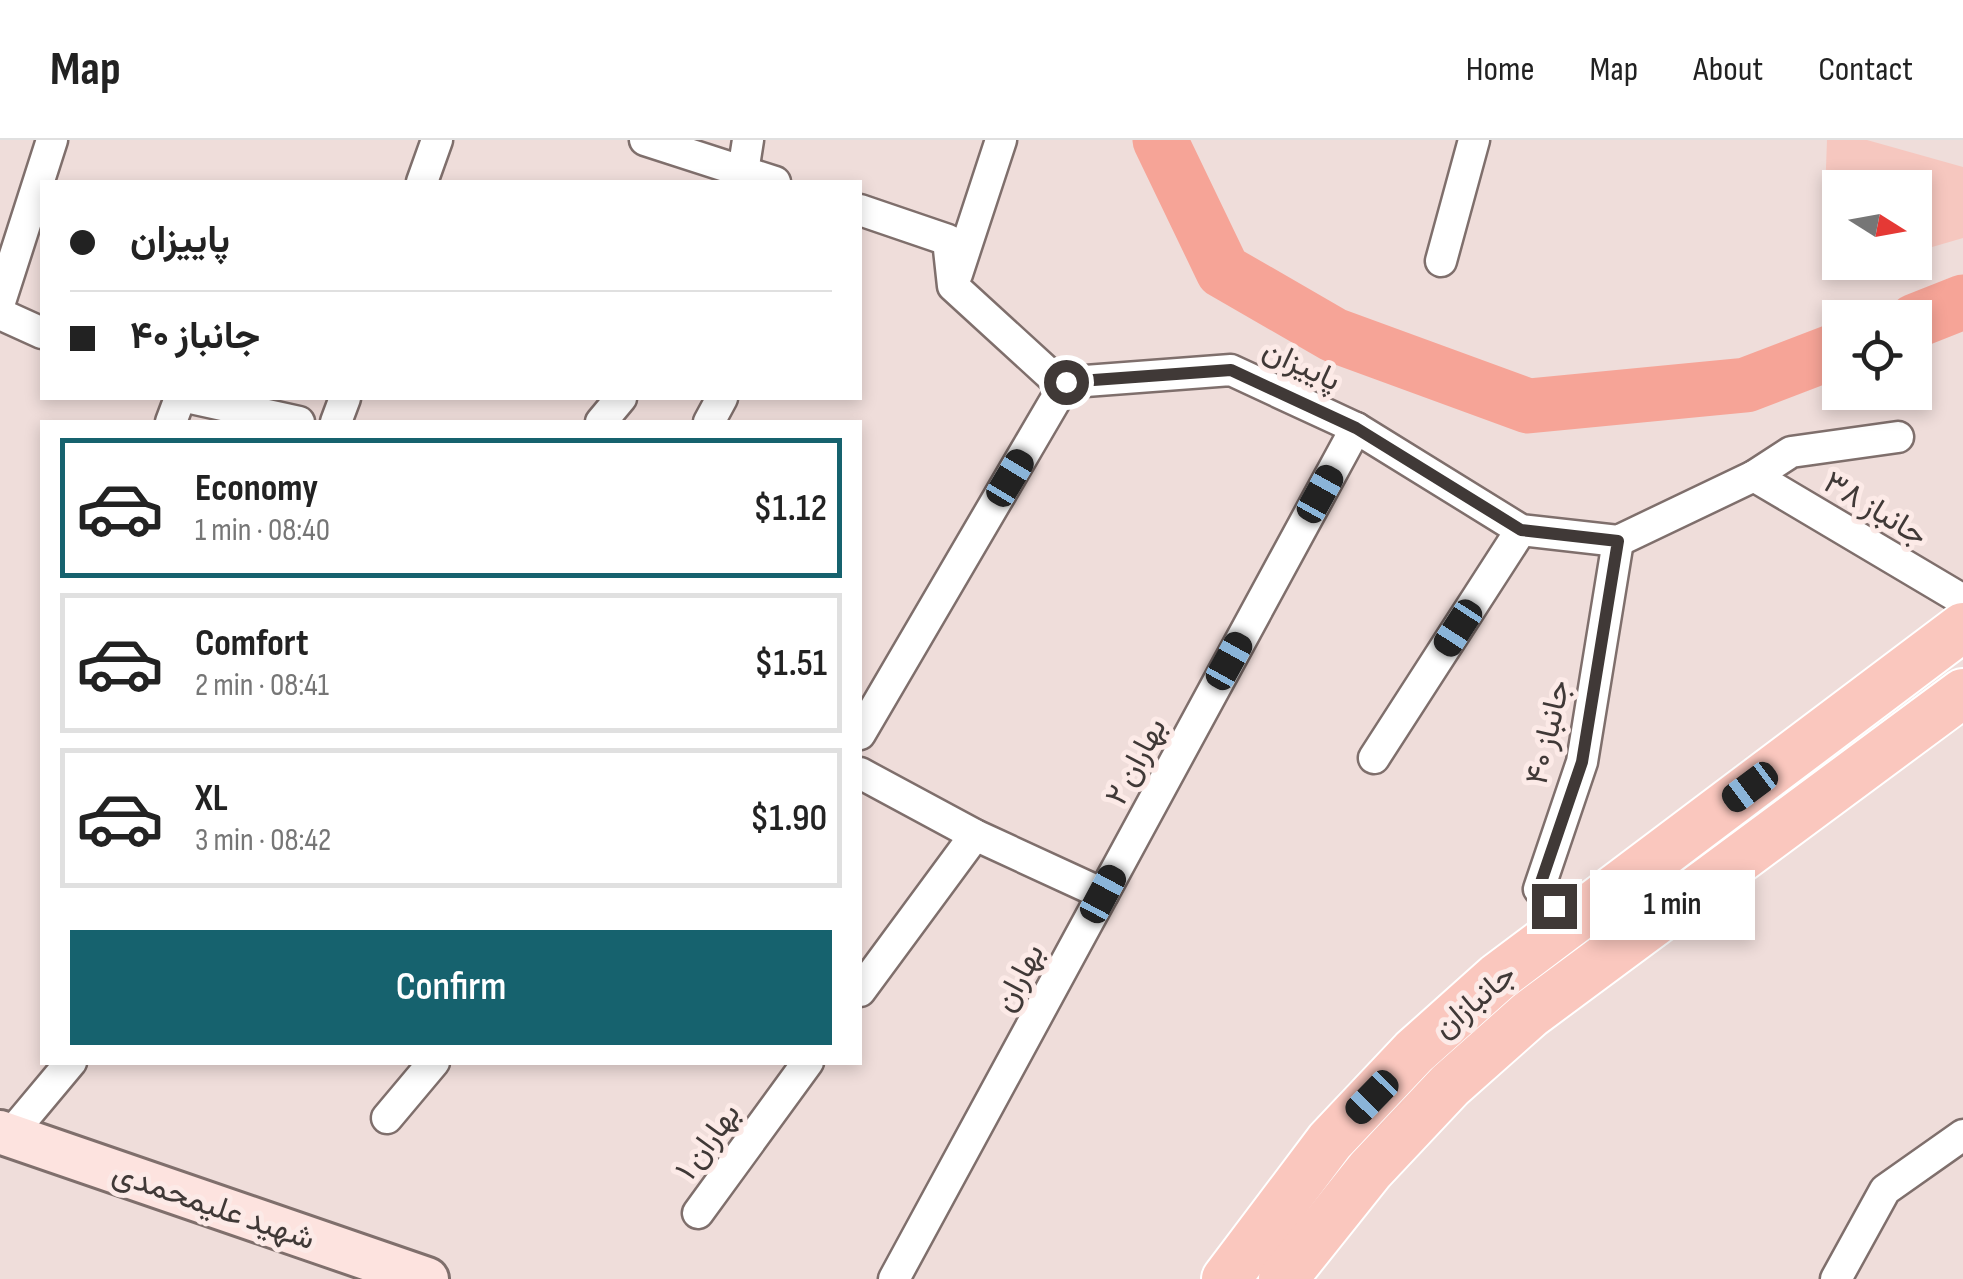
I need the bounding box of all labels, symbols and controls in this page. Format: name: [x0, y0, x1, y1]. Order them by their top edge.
text: Map: [50, 41, 121, 98]
text: Home: [1466, 48, 1535, 91]
text: Map: [1590, 48, 1638, 91]
text: About: [1693, 48, 1763, 91]
text: Contact: [1818, 48, 1913, 91]
north arrow: [1822, 170, 1932, 280]
map controls: [1822, 170, 1932, 410]
text: پاییزان: [130, 218, 230, 263]
button: locate: [1822, 300, 1932, 410]
text: جانباز ۴۰: [130, 314, 260, 359]
street label: پاییزان: [1256, 330, 1346, 401]
route start: [1044, 360, 1089, 405]
car: [982, 445, 1038, 511]
car: [1292, 460, 1348, 528]
icon: car: [75, 463, 165, 553]
street label: ۳۸ جانباز: [1816, 463, 1934, 555]
text: Economy: [195, 466, 318, 511]
text: $1.12: [753, 486, 827, 531]
text: 1 min · 08:40: [195, 511, 330, 550]
car: [1429, 595, 1487, 661]
icon: car: [75, 618, 165, 708]
text: Comfort: [195, 621, 309, 666]
car: [1201, 627, 1257, 695]
text: $1.51: [754, 641, 827, 686]
text: 2 min · 08:41: [195, 666, 329, 705]
street label: جانباز ۴۰: [1518, 676, 1579, 788]
street label: ۲ بهاران: [1097, 711, 1175, 812]
car: [1717, 757, 1783, 817]
icon: car: [75, 773, 165, 863]
text: XL: [195, 776, 228, 821]
text: $1.90: [750, 796, 827, 841]
text: 3 min · 08:42: [195, 821, 331, 860]
car: [1076, 860, 1130, 928]
callout: 1 min: [1589, 871, 1754, 941]
route end: [1532, 884, 1577, 929]
text: 1 min: [1643, 885, 1702, 924]
button: Confirm: [70, 930, 832, 1045]
street label: بهاران: [985, 937, 1053, 1018]
street label: جانبازان: [1426, 955, 1524, 1047]
car: [1340, 1065, 1404, 1129]
street label: ۱ بهاران: [667, 1096, 749, 1188]
street label: شهید علیمحمدی: [107, 1154, 320, 1259]

